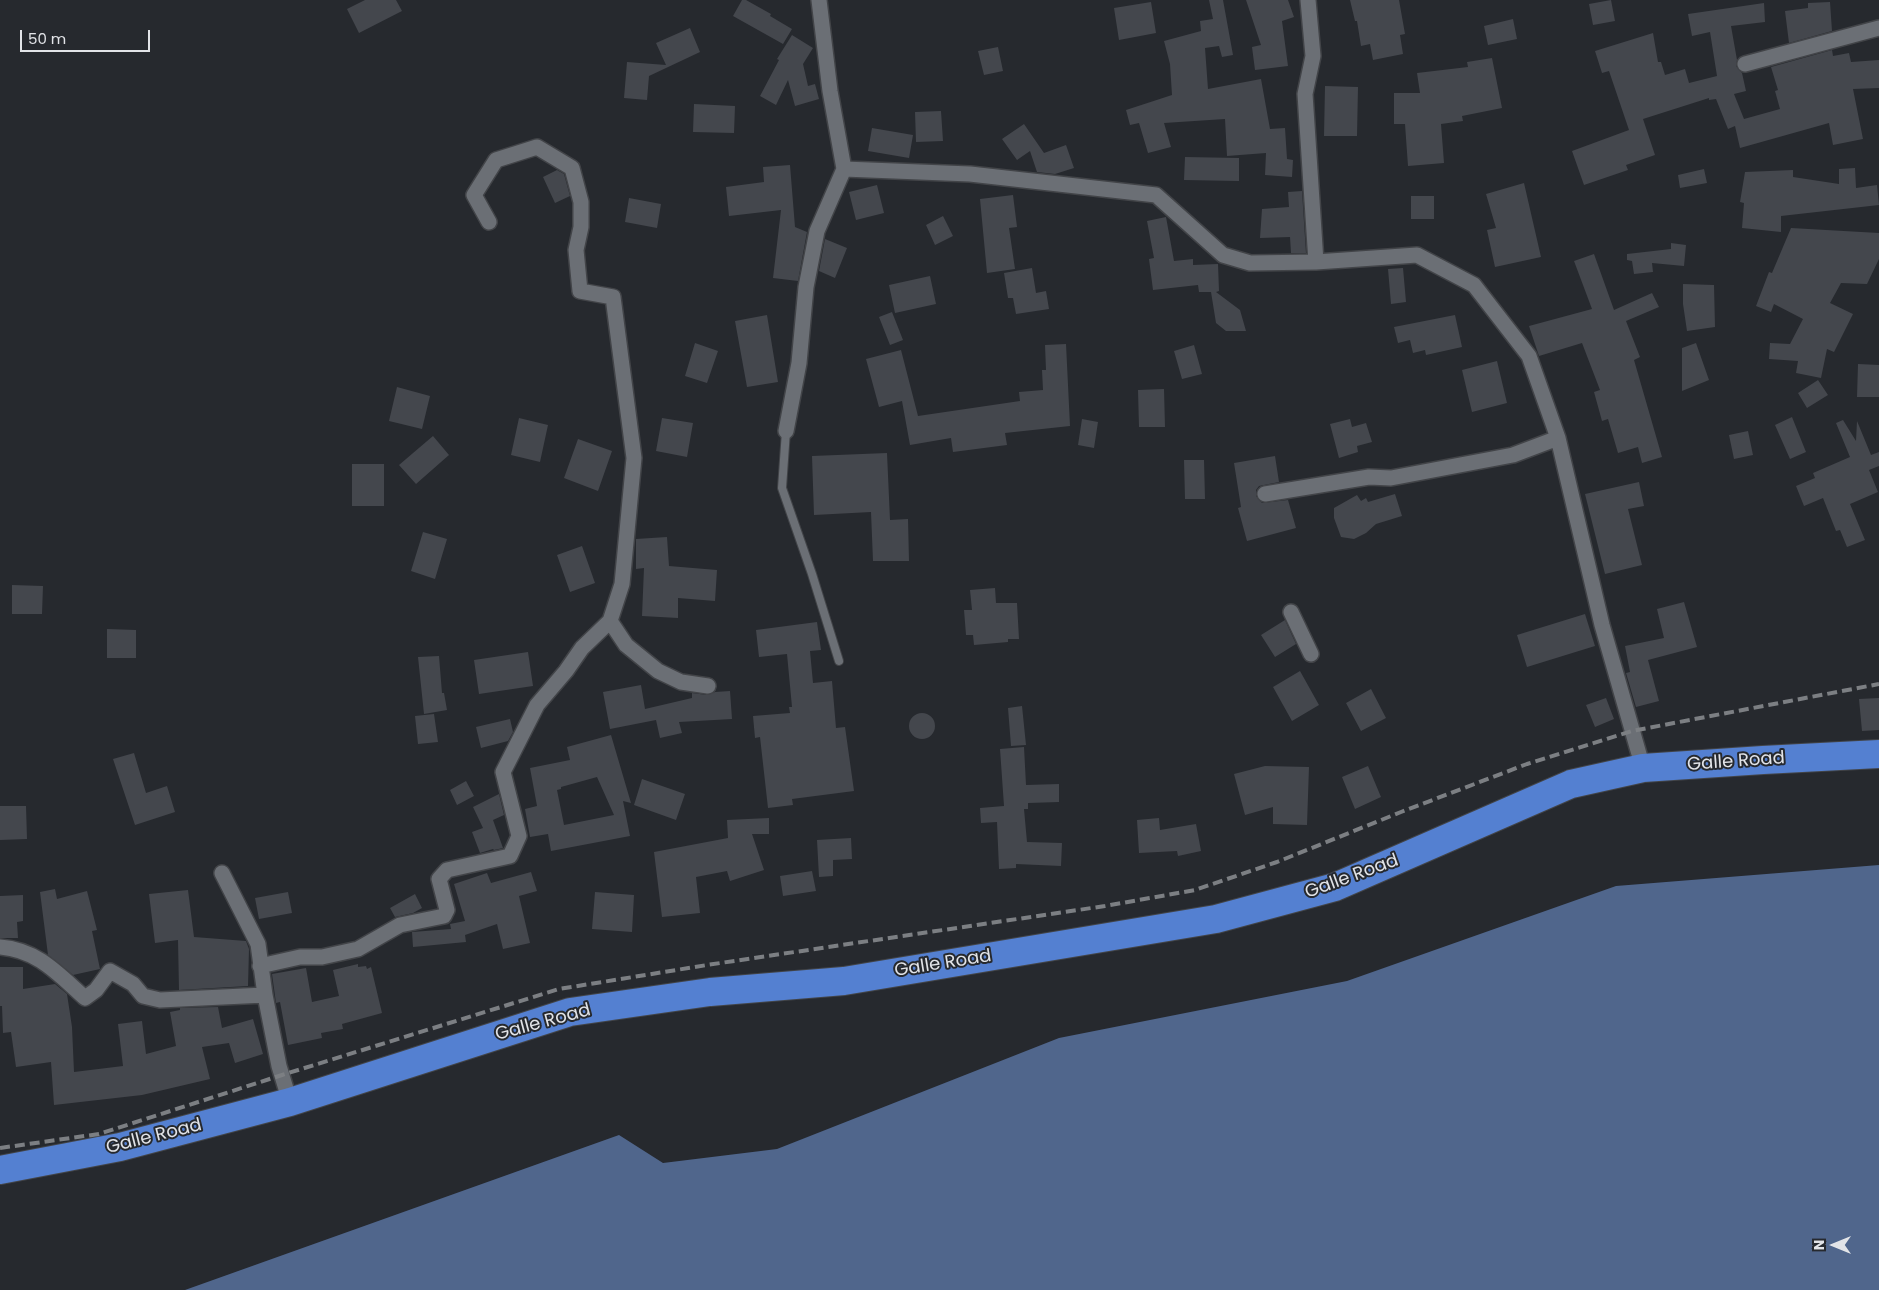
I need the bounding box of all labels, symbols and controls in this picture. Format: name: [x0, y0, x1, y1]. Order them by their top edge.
scale bar: [22, 20, 152, 52]
text: 50 m: [28, 28, 66, 49]
street label: Galle Road: [1686, 748, 1786, 776]
street label: Galle Road: [1302, 850, 1402, 904]
street label: Galle Road: [893, 946, 993, 982]
street label: Galle Road: [493, 1000, 593, 1046]
street label: Galle Road: [104, 1115, 204, 1159]
north arrow: [1809, 1220, 1859, 1270]
text: N: [1809, 1240, 1829, 1250]

